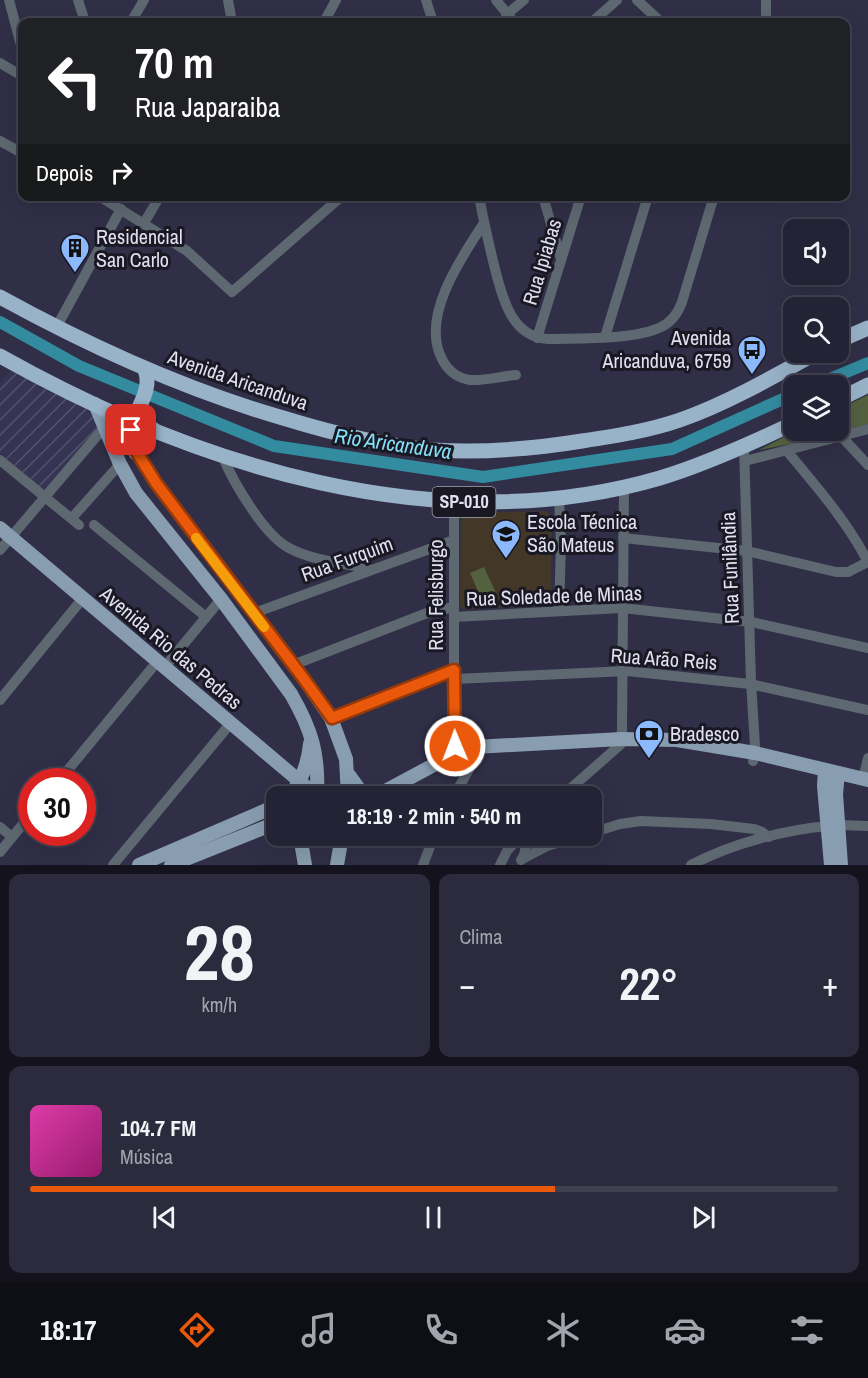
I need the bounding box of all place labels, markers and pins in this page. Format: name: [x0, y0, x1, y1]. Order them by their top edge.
place label: Residencial San Carlo: [96, 223, 183, 273]
building icon: Residencial San Carlo: [59, 232, 91, 274]
place label: Avenida Aricanduva, 6759: [601, 324, 731, 374]
bus stop icon: Avenida Aricanduva, 6759: [736, 334, 768, 376]
pin: [105, 404, 156, 455]
place label: Escola Técnica São Mateus: [527, 508, 637, 558]
school or university icon: Escola Técnica São Mateus: [490, 518, 522, 560]
bank icon: Bradesco: [633, 718, 665, 760]
place label: Bradesco: [670, 720, 739, 747]

